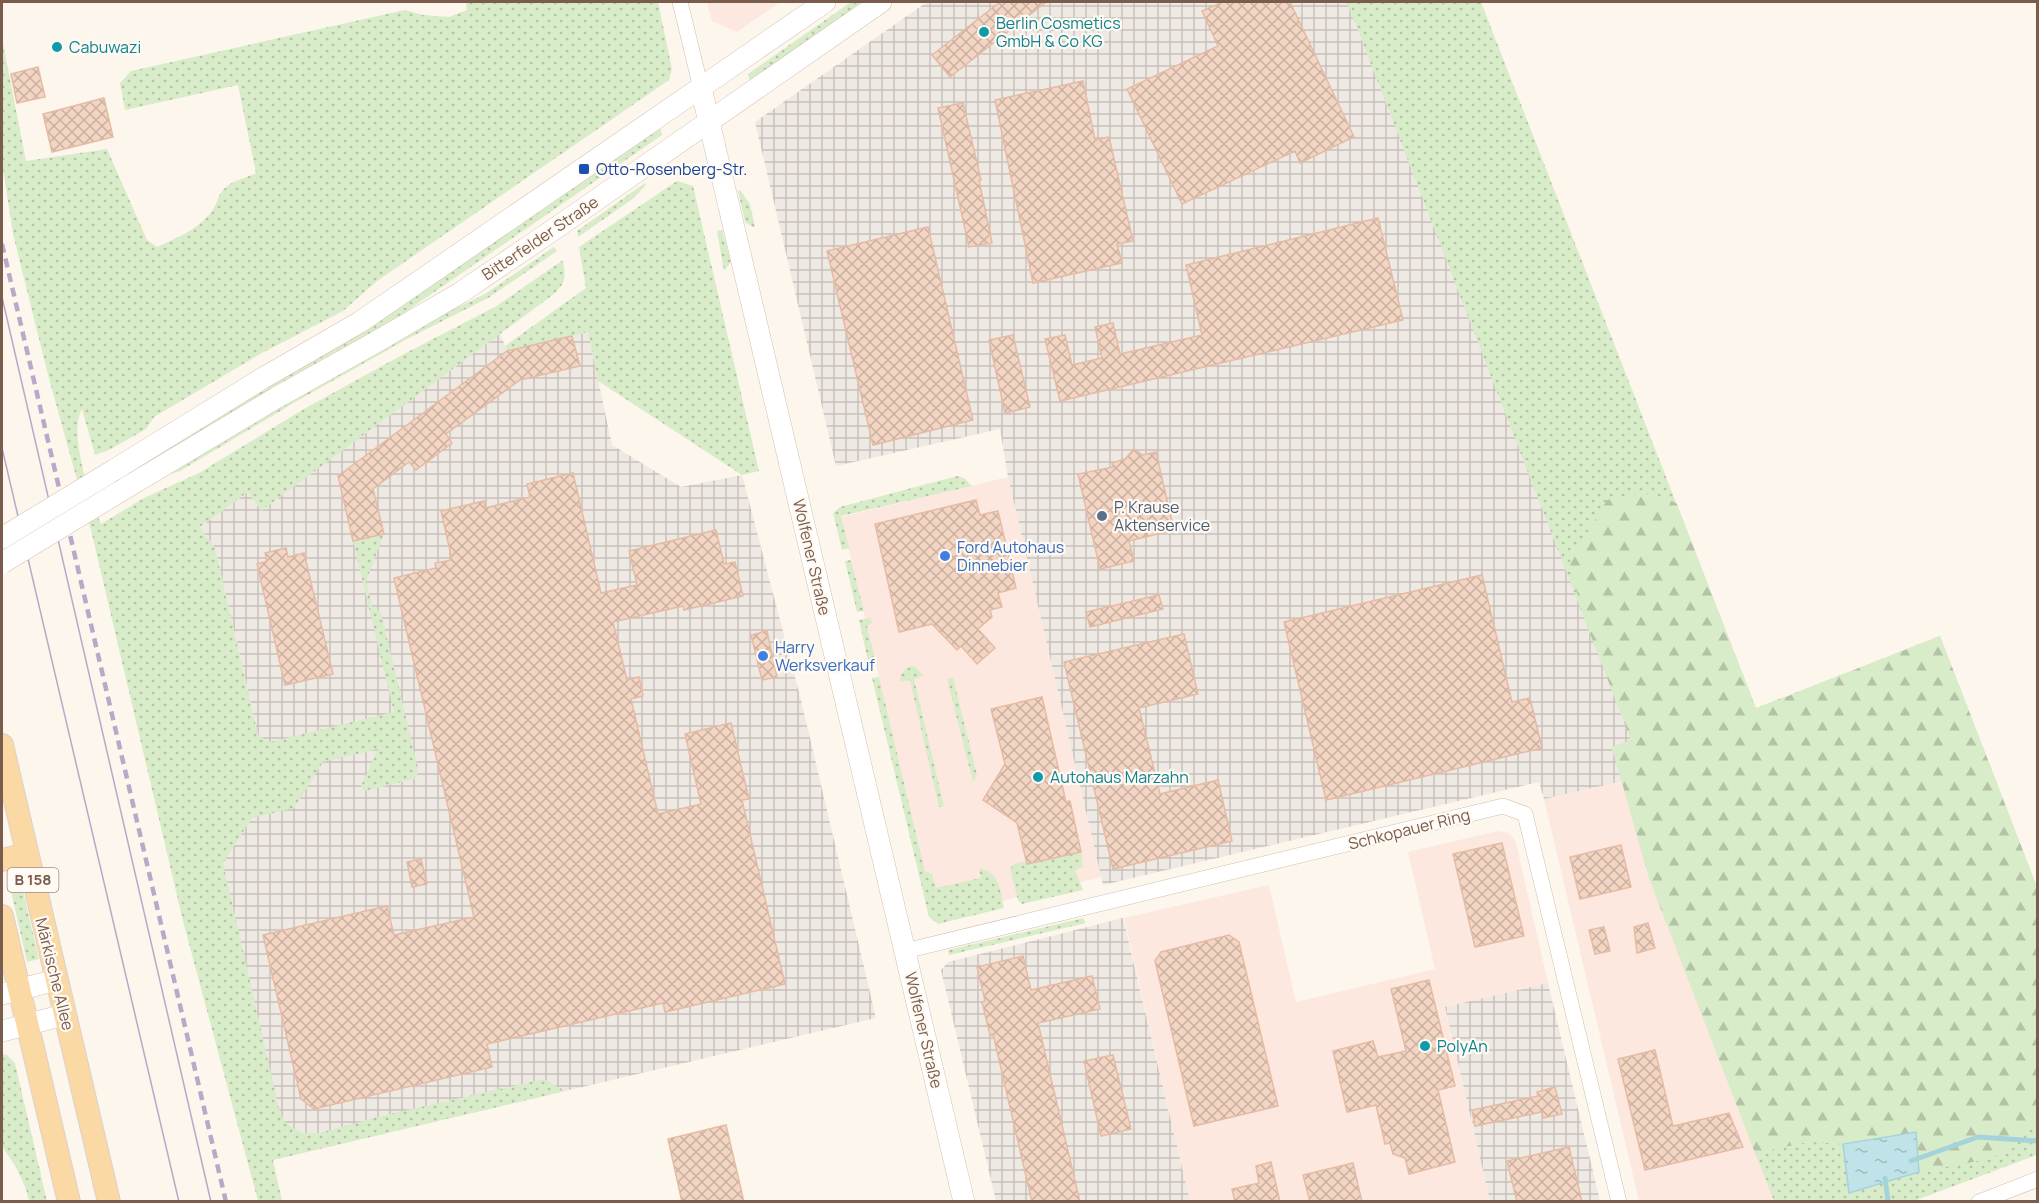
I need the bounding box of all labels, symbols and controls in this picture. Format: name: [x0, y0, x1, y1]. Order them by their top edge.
place label: Berlin Cosmetics GmbH & Co KG: [996, 12, 1121, 52]
marker: Berlin Cosmetics GmbH & Co KG: [977, 25, 991, 39]
place label: Cabuwazi: [69, 36, 141, 58]
marker: Cabuwazi: [50, 40, 64, 54]
place label: Otto-Rosenberg-Str.: [596, 158, 747, 180]
marker: Otto-Rosenberg-Str.: [577, 162, 591, 176]
street label: Bitterfelder Straße: [477, 191, 603, 285]
place label: P. Krause Aktenservice: [1114, 496, 1210, 536]
street label: Wolfener Straße: [788, 497, 836, 617]
marker: P. Krause Aktenservice: [1095, 509, 1109, 523]
place label: Ford Autohaus Dinnebier: [957, 536, 1064, 576]
marker: Ford Autohaus Dinnebier: [938, 549, 952, 563]
place label: Harry Werksverkauf: [775, 636, 875, 676]
marker: Harry Werksverkauf: [756, 649, 770, 663]
place label: Autohaus Marzahn: [1050, 766, 1189, 788]
marker: Autohaus Marzahn: [1031, 770, 1045, 784]
street label: Schkopauer Ring: [1346, 803, 1472, 855]
road number: B 158: [8, 868, 58, 892]
street label: Märkische Allee: [30, 915, 80, 1033]
street label: Wolfener Straße: [900, 970, 948, 1090]
place label: PolyAn: [1437, 1035, 1488, 1057]
marker: PolyAn: [1418, 1039, 1432, 1053]

